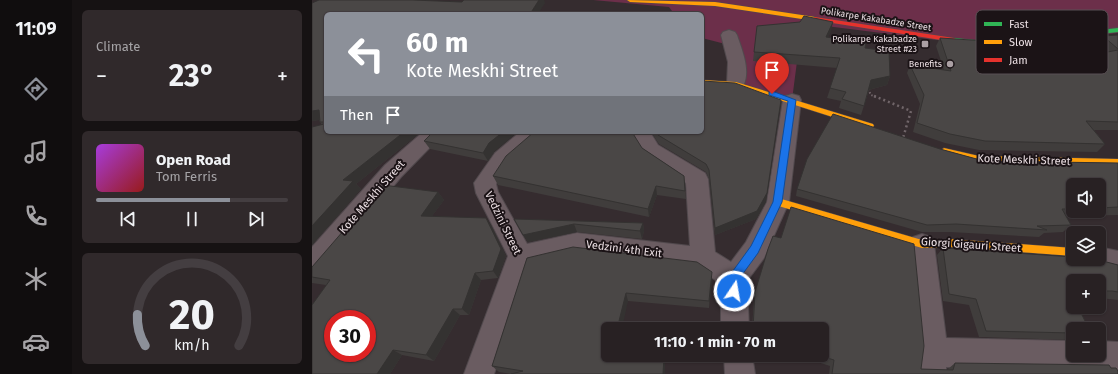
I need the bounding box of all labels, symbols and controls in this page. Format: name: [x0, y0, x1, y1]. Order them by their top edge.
street label: Polikarpe Kakabadze Street: [820, 5, 933, 33]
legend: [976, 10, 1108, 74]
text: 11:09: [15, 18, 57, 40]
text: Fast: [1009, 18, 1029, 31]
text: 60 m: [406, 26, 468, 59]
icon: left: [340, 28, 392, 80]
place label: Polikarpe Kakabadze Street #23: [832, 34, 917, 54]
text: Slow: [1009, 36, 1033, 49]
text: Climate: [96, 39, 140, 54]
marker: Polikarpe Kakabadze Street #23: [920, 39, 930, 49]
pin: [755, 53, 789, 94]
text: Jam: [1009, 54, 1028, 67]
text: 23°: [169, 58, 215, 94]
icon: arrive: [761, 59, 783, 81]
place label: Benefits: [909, 59, 942, 69]
marker: Benefits: [945, 59, 955, 69]
text: Kote Meskhi Street: [406, 60, 558, 82]
text: −: [96, 63, 107, 90]
text: +: [277, 63, 288, 90]
icon: directions: [22, 75, 50, 103]
icon: arrive: [382, 104, 404, 126]
text: Then: [340, 106, 374, 124]
icon: music: [22, 138, 50, 166]
text: Open Road: [156, 151, 231, 169]
street label: Kote Meskhi Street: [977, 152, 1071, 168]
street label: Kote Meskhi Street: [337, 158, 407, 236]
text: Tom Ferris: [156, 169, 217, 184]
map controls: [1066, 178, 1106, 362]
button: sound: [1066, 178, 1106, 218]
street label: Vedzini Street: [482, 189, 524, 257]
icon: phone: [22, 202, 50, 230]
icon: previous: [117, 208, 139, 230]
icon: pause: [181, 208, 203, 230]
icon: next: [245, 208, 267, 230]
button: layers: [1066, 226, 1106, 266]
street label: Giorgi Gigauri Street: [920, 235, 1022, 255]
street label: Vedzini 4th Exit: [585, 238, 663, 260]
icon: climate: [22, 265, 50, 293]
position arrow: [713, 270, 755, 312]
button: +: [1066, 274, 1106, 314]
text: 20: [169, 290, 215, 340]
speed limit sign: 30: [324, 310, 376, 362]
button: −: [1066, 322, 1106, 362]
icon: car: [22, 328, 50, 356]
text: 11:10 · 1 min · 70 m: [654, 333, 776, 351]
text: km/h: [174, 337, 210, 354]

